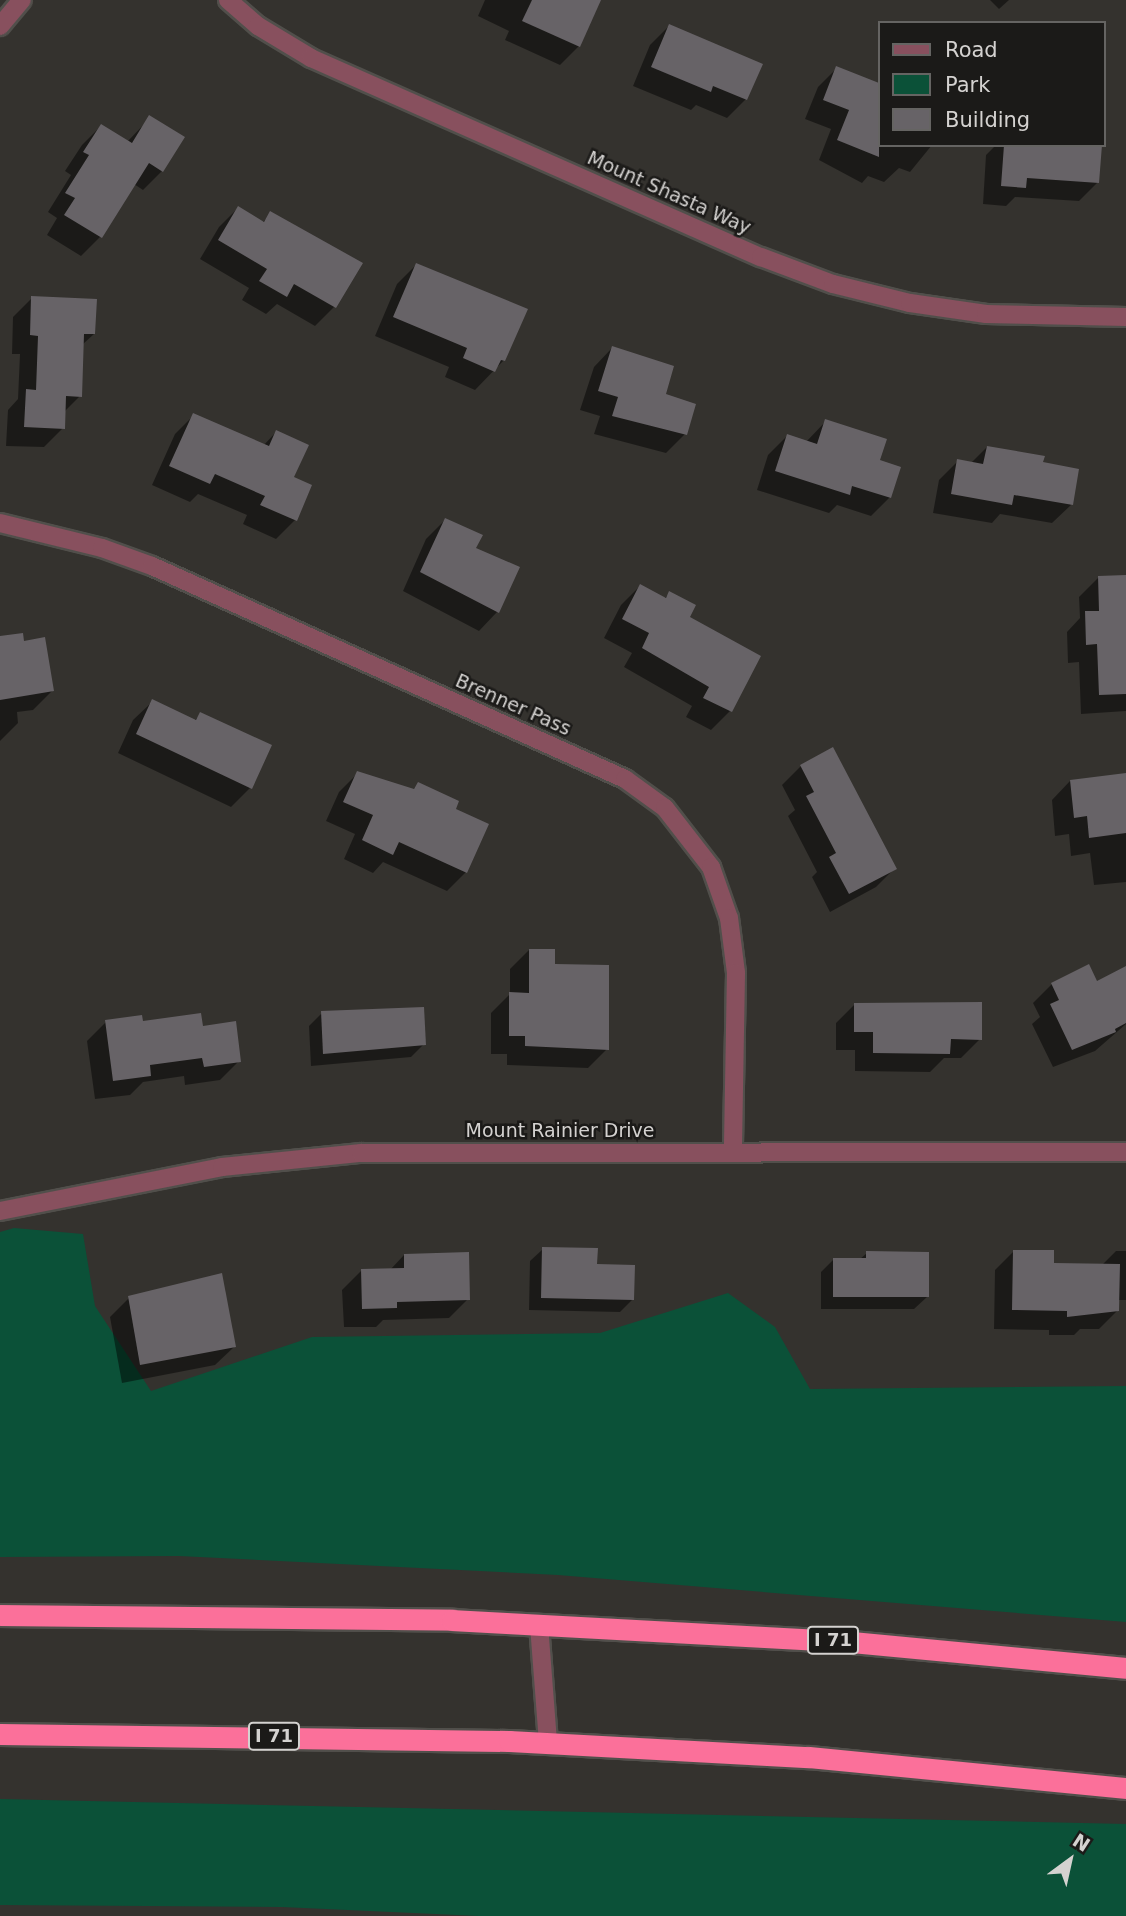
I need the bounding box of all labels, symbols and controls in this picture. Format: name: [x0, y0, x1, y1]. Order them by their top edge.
legend: [878, 21, 1105, 147]
text: Road: [945, 38, 998, 62]
text: Park: [945, 73, 990, 97]
text: Building: [945, 108, 1030, 132]
street label: Mount Shasta Way: [584, 147, 754, 239]
street label: Brenner Pass: [452, 669, 574, 741]
street label: Mount Rainier Drive: [466, 1120, 654, 1142]
road number: I 71: [807, 1625, 859, 1654]
road number: I 71: [248, 1722, 300, 1750]
north arrow: [1035, 1825, 1105, 1895]
text: N: [1069, 1829, 1094, 1856]

